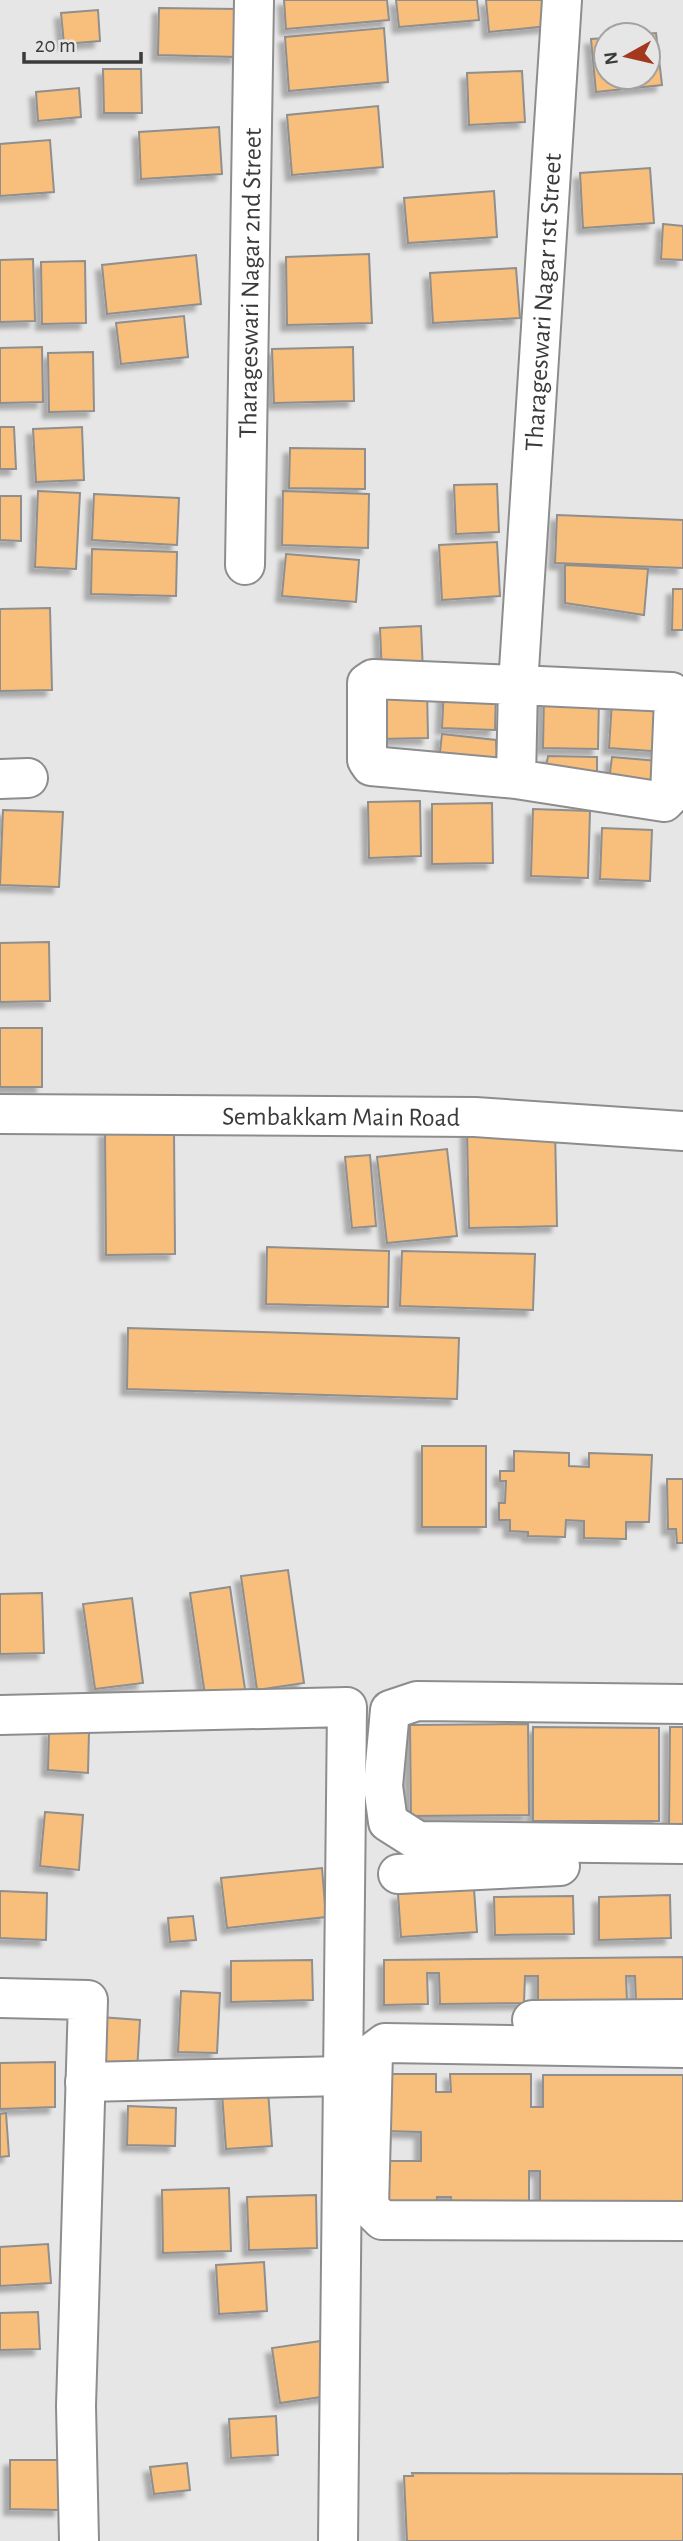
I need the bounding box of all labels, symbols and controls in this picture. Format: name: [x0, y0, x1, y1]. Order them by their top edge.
scale bar: [24, 21, 142, 65]
north arrow: [592, 21, 662, 91]
text: 20 m: [35, 35, 76, 56]
text: N: [601, 50, 622, 66]
street label: Tharageswari Nagar 2nd Street: [235, 128, 266, 438]
street label: Tharageswari Nagar 1st Street: [521, 152, 566, 452]
street label: Sembakkam Main Road: [222, 1103, 460, 1131]

